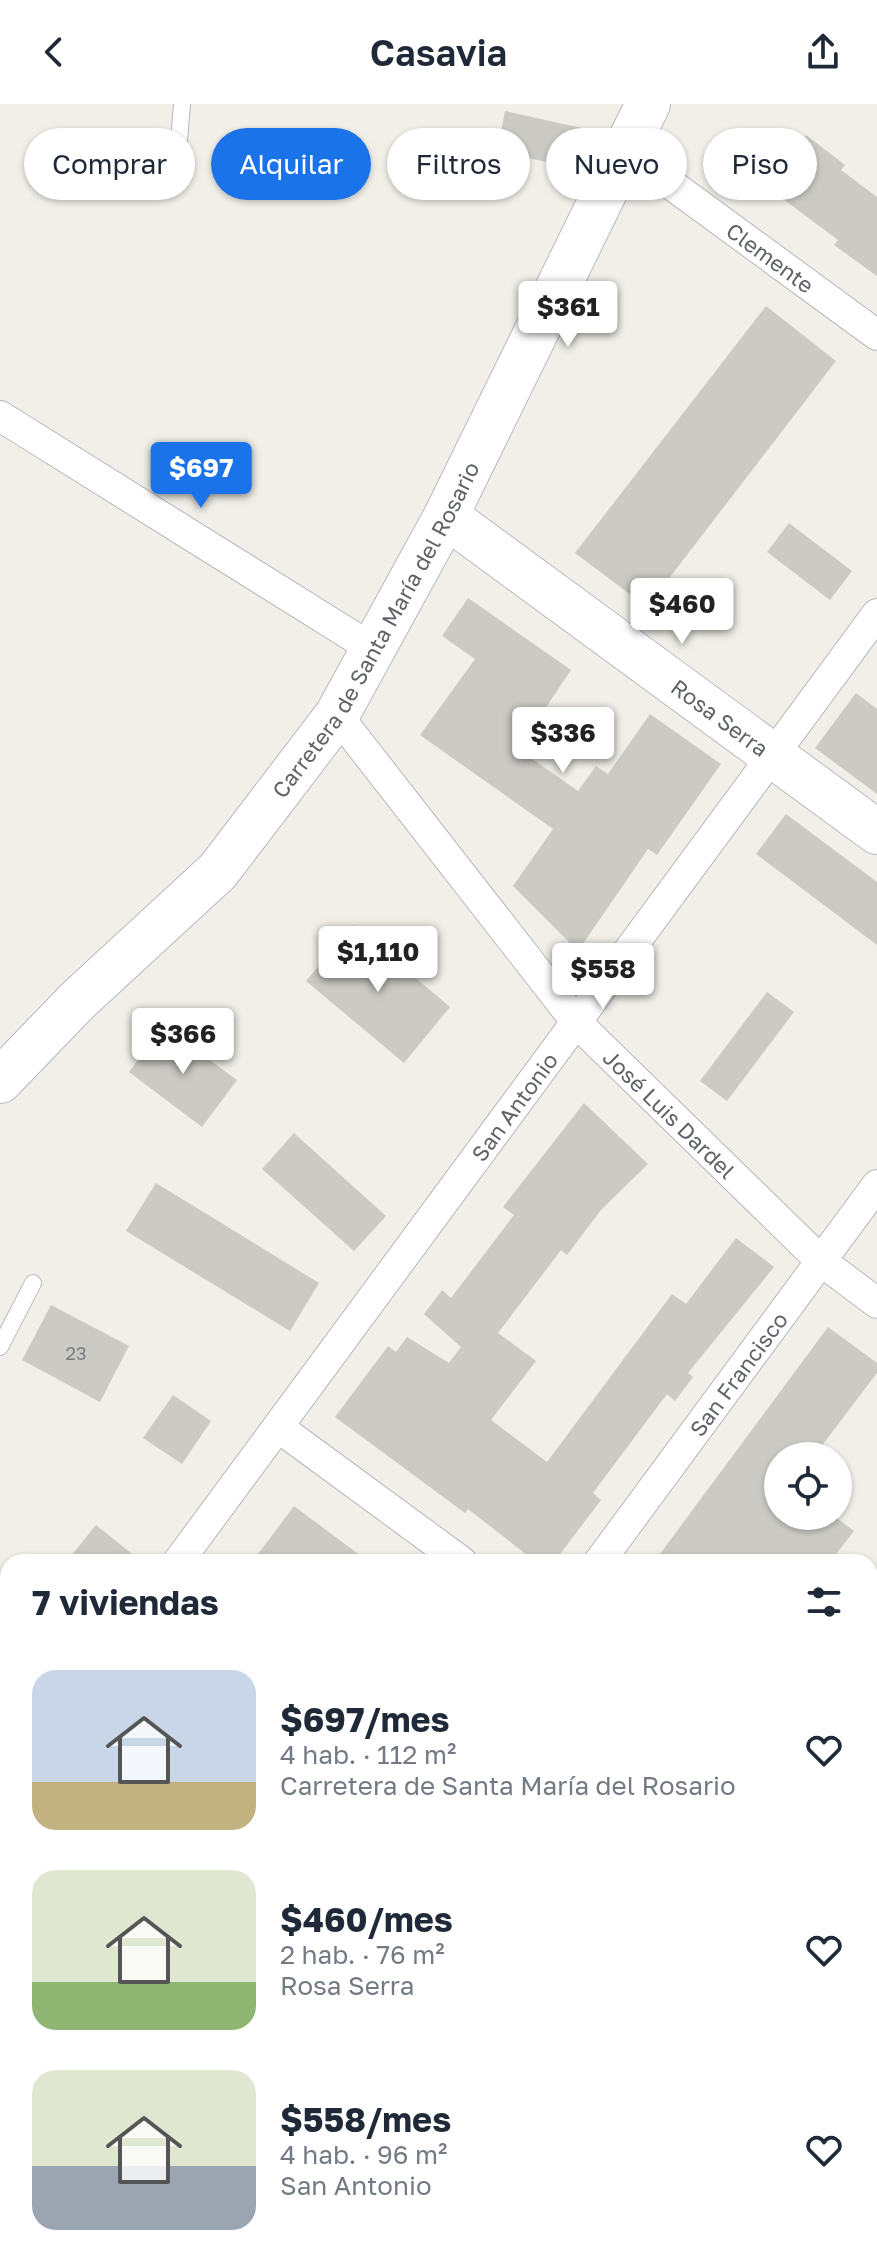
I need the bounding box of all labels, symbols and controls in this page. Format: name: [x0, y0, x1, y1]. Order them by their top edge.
icon: back: [32, 30, 76, 74]
icon: share: [801, 30, 845, 74]
text: Casavia: [370, 31, 507, 74]
chip: Comprar: [24, 128, 195, 200]
chip: Alquilar: [211, 128, 371, 200]
chip: Filtros: [387, 128, 530, 200]
chip: Nuevo: [546, 128, 687, 200]
chip: Piso: [703, 128, 817, 200]
street label: Clemente: [722, 216, 820, 298]
pin: $361: [521, 281, 615, 349]
text: $361: [536, 291, 600, 322]
pin: $697: [154, 442, 248, 510]
text: $697: [169, 452, 233, 483]
street label: Carretera de Santa María del Rosario: [266, 457, 484, 803]
pin: $460: [635, 578, 729, 646]
text: $460: [648, 588, 716, 619]
street label: Rosa Serra: [666, 672, 774, 762]
pin: $336: [516, 707, 610, 775]
text: $336: [530, 717, 596, 748]
pin: $1,110: [313, 926, 443, 994]
text: $1,110: [337, 936, 419, 967]
pin: $558: [556, 943, 650, 1011]
text: $558: [570, 953, 636, 984]
pin: $366: [136, 1008, 230, 1076]
text: $366: [150, 1018, 216, 1049]
street label: José Luis Dardel: [598, 1043, 741, 1184]
street label: San Antonio: [465, 1047, 563, 1166]
street label: San Francisco: [683, 1306, 793, 1441]
house number: 23: [66, 1342, 86, 1364]
map controls: [764, 1442, 852, 1530]
button: locate: [764, 1442, 852, 1530]
icon: filters: [802, 1580, 846, 1624]
text: 7 viviendas: [32, 1582, 219, 1622]
text: $697/mes: [280, 1699, 450, 1739]
icon: home: [96, 1702, 192, 1798]
icon: heart: [802, 1728, 846, 1772]
text: 4 hab. · 112 m²: [280, 1739, 456, 1770]
text: Carretera de Santa María del Rosario: [280, 1770, 736, 1801]
text: $460/mes: [280, 1899, 453, 1939]
icon: home: [96, 1902, 192, 1998]
icon: heart: [802, 1928, 846, 1972]
text: 2 hab. · 76 m²: [280, 1939, 445, 1970]
text: Rosa Serra: [280, 1970, 414, 2001]
text: $558/mes: [280, 2099, 451, 2139]
icon: home: [96, 2102, 192, 2198]
icon: heart: [802, 2128, 846, 2172]
text: 4 hab. · 96 m²: [280, 2139, 447, 2170]
text: San Antonio: [280, 2170, 432, 2201]

